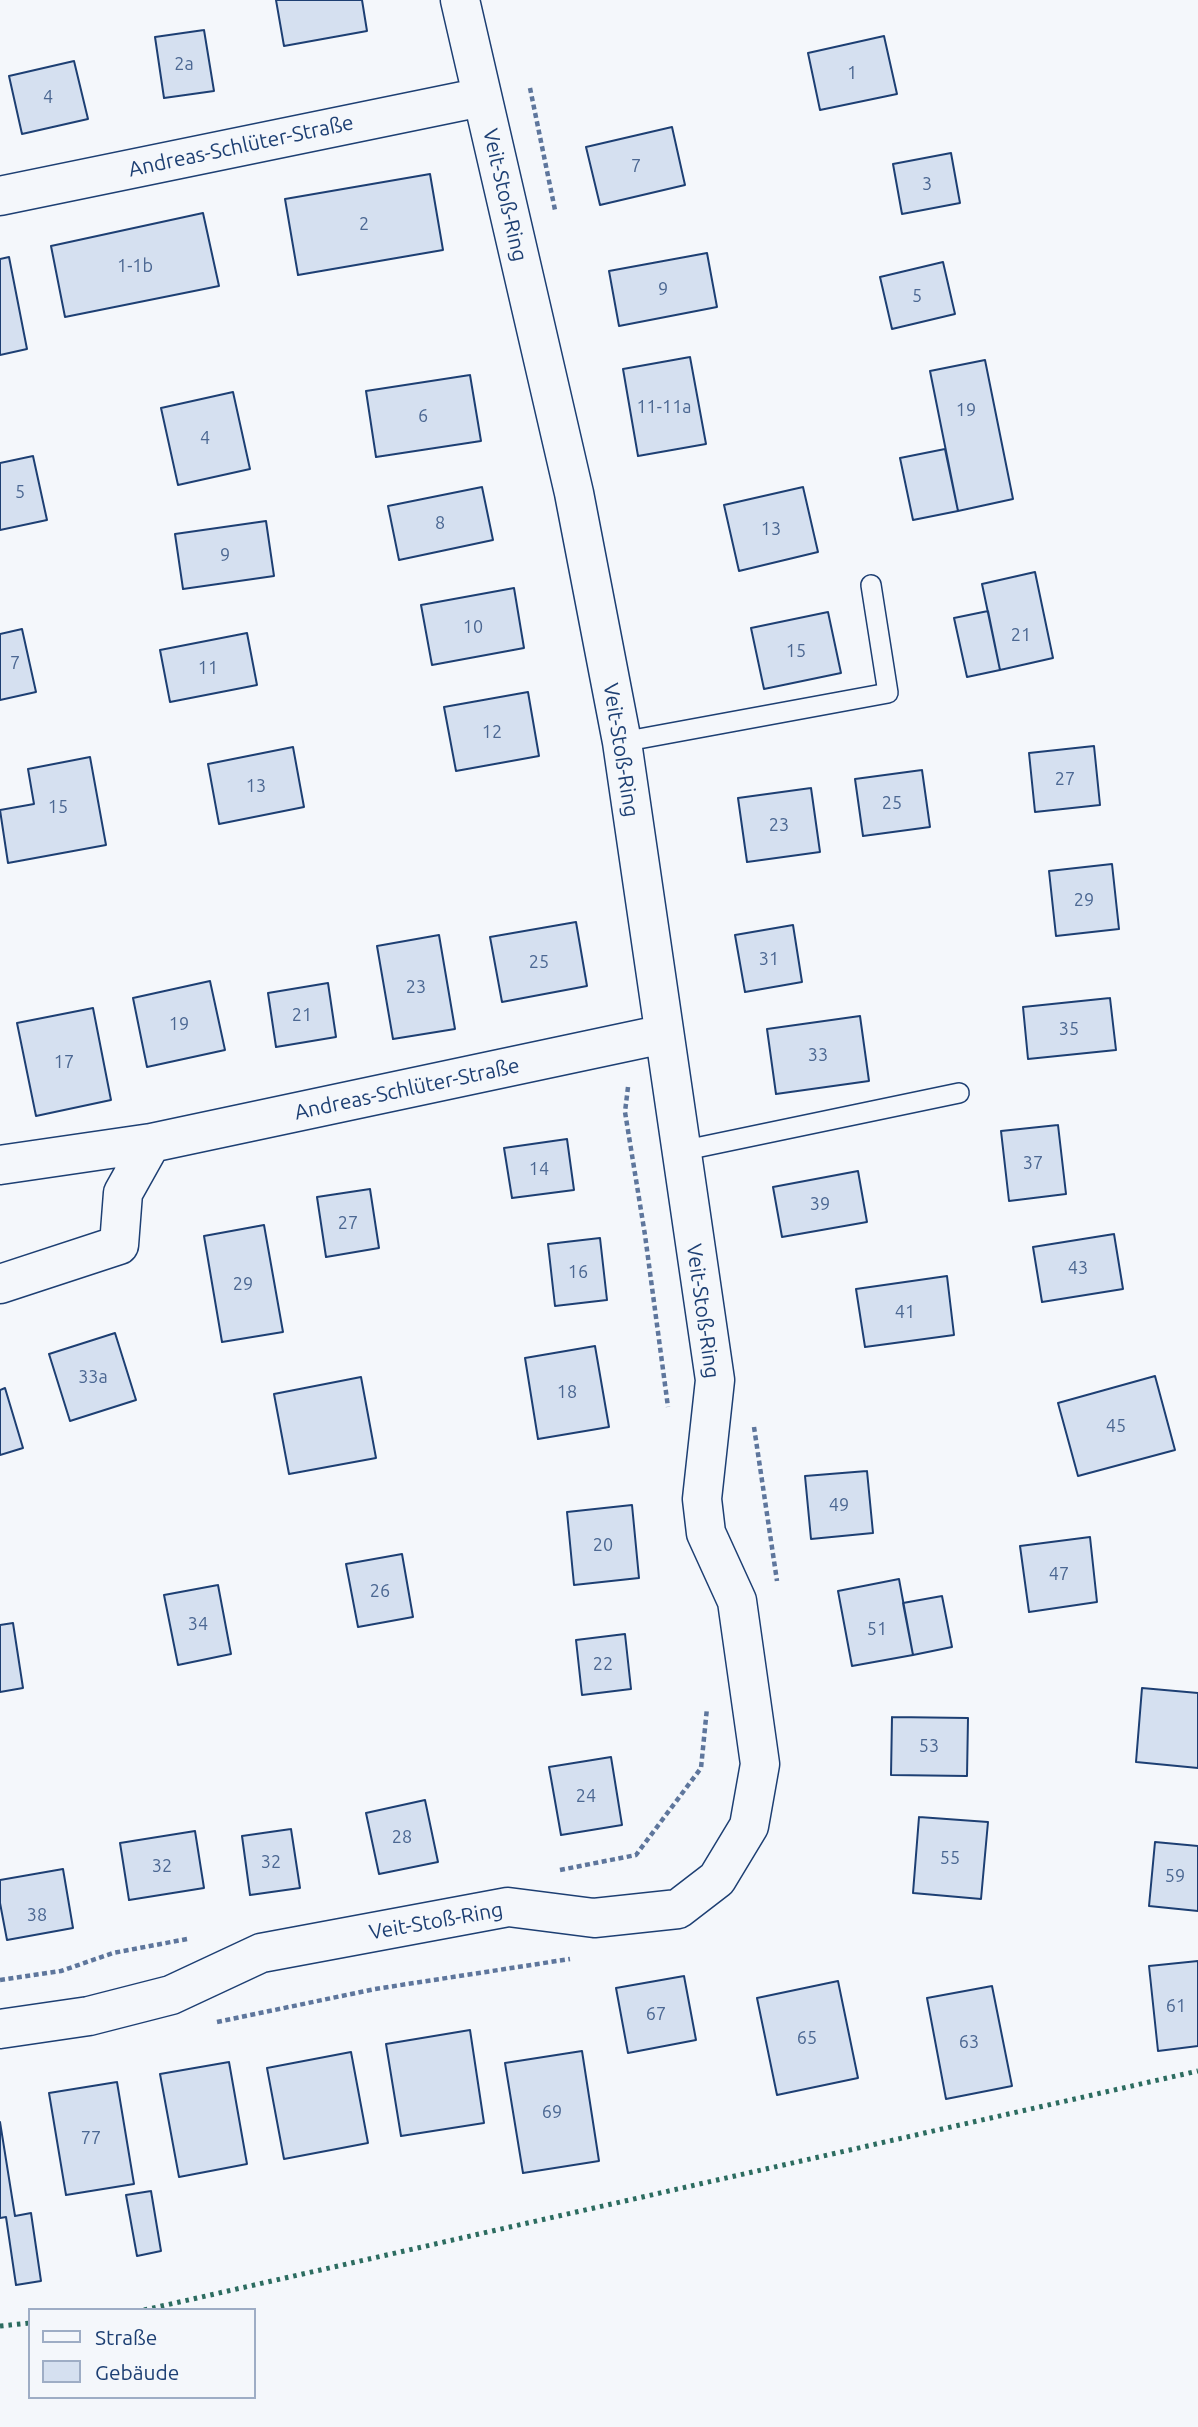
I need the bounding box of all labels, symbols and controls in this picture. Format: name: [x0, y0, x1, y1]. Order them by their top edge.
house number: 2a: [174, 53, 194, 75]
house number: 1: [847, 62, 857, 84]
house number: 4: [43, 86, 53, 108]
street label: Andreas-Schlüter-Straße: [126, 110, 356, 182]
street label: Veit-Stoß-Ring: [477, 126, 533, 264]
house number: 7: [631, 155, 641, 177]
house number: 3: [922, 173, 932, 195]
house number: 2: [359, 213, 369, 235]
house number: 1-1b: [117, 255, 153, 277]
house number: 9: [658, 278, 668, 300]
house number: 5: [912, 285, 922, 307]
house number: 11-11a: [636, 396, 692, 418]
house number: 19: [956, 399, 976, 421]
house number: 6: [418, 405, 428, 427]
house number: 4: [200, 427, 210, 449]
house number: 5: [15, 481, 25, 503]
house number: 8: [435, 512, 445, 534]
house number: 13: [761, 518, 781, 540]
house number: 9: [220, 544, 230, 566]
house number: 10: [463, 616, 483, 638]
house number: 21: [1011, 624, 1031, 646]
house number: 15: [786, 640, 806, 662]
house number: 7: [10, 652, 20, 674]
house number: 11: [198, 657, 218, 679]
street label: Veit-Stoß-Ring: [598, 681, 644, 819]
house number: 12: [482, 721, 502, 743]
house number: 27: [1055, 768, 1075, 790]
house number: 13: [246, 775, 266, 797]
house number: 25: [882, 792, 902, 814]
house number: 15: [48, 796, 68, 818]
house number: 23: [769, 814, 789, 836]
house number: 29: [1074, 889, 1094, 911]
house number: 31: [759, 948, 779, 970]
house number: 25: [529, 951, 549, 973]
house number: 23: [406, 976, 426, 998]
house number: 21: [292, 1004, 312, 1026]
house number: 19: [169, 1013, 189, 1035]
house number: 35: [1059, 1018, 1079, 1040]
house number: 33: [808, 1044, 828, 1066]
house number: 17: [54, 1051, 74, 1073]
street label: Andreas-Schlüter-Straße: [292, 1053, 522, 1125]
house number: 37: [1023, 1152, 1043, 1174]
house number: 14: [529, 1158, 549, 1180]
house number: 39: [810, 1193, 830, 1215]
house number: 27: [338, 1212, 358, 1234]
street label: Veit-Stoß-Ring: [681, 1242, 725, 1380]
house number: 43: [1068, 1257, 1088, 1279]
house number: 16: [568, 1261, 588, 1283]
house number: 29: [233, 1273, 253, 1295]
house number: 41: [895, 1301, 915, 1323]
house number: 33a: [78, 1366, 108, 1388]
house number: 18: [557, 1381, 577, 1403]
house number: 45: [1106, 1415, 1126, 1437]
house number: 49: [829, 1494, 849, 1516]
house number: 20: [593, 1534, 613, 1556]
house number: 47: [1049, 1563, 1069, 1585]
house number: 26: [370, 1580, 390, 1602]
house number: 34: [188, 1613, 208, 1635]
house number: 51: [867, 1618, 887, 1640]
house number: 22: [593, 1653, 613, 1675]
house number: 53: [919, 1735, 939, 1757]
house number: 24: [576, 1785, 596, 1807]
house number: 28: [392, 1826, 412, 1848]
house number: 55: [940, 1847, 960, 1869]
house number: 32: [261, 1851, 281, 1873]
house number: 32: [152, 1855, 172, 1877]
house number: 59: [1165, 1865, 1185, 1887]
street label: Veit-Stoß-Ring: [367, 1897, 505, 1945]
house number: 38: [27, 1904, 47, 1926]
house number: 61: [1166, 1995, 1186, 2017]
house number: 67: [646, 2003, 666, 2025]
house number: 65: [797, 2027, 817, 2049]
house number: 63: [959, 2031, 979, 2053]
house number: 69: [542, 2101, 562, 2123]
house number: 77: [81, 2127, 101, 2149]
legend: [28, 2308, 256, 2399]
text: Straße: [95, 2325, 157, 2349]
text: Gebäude: [95, 2360, 179, 2384]

